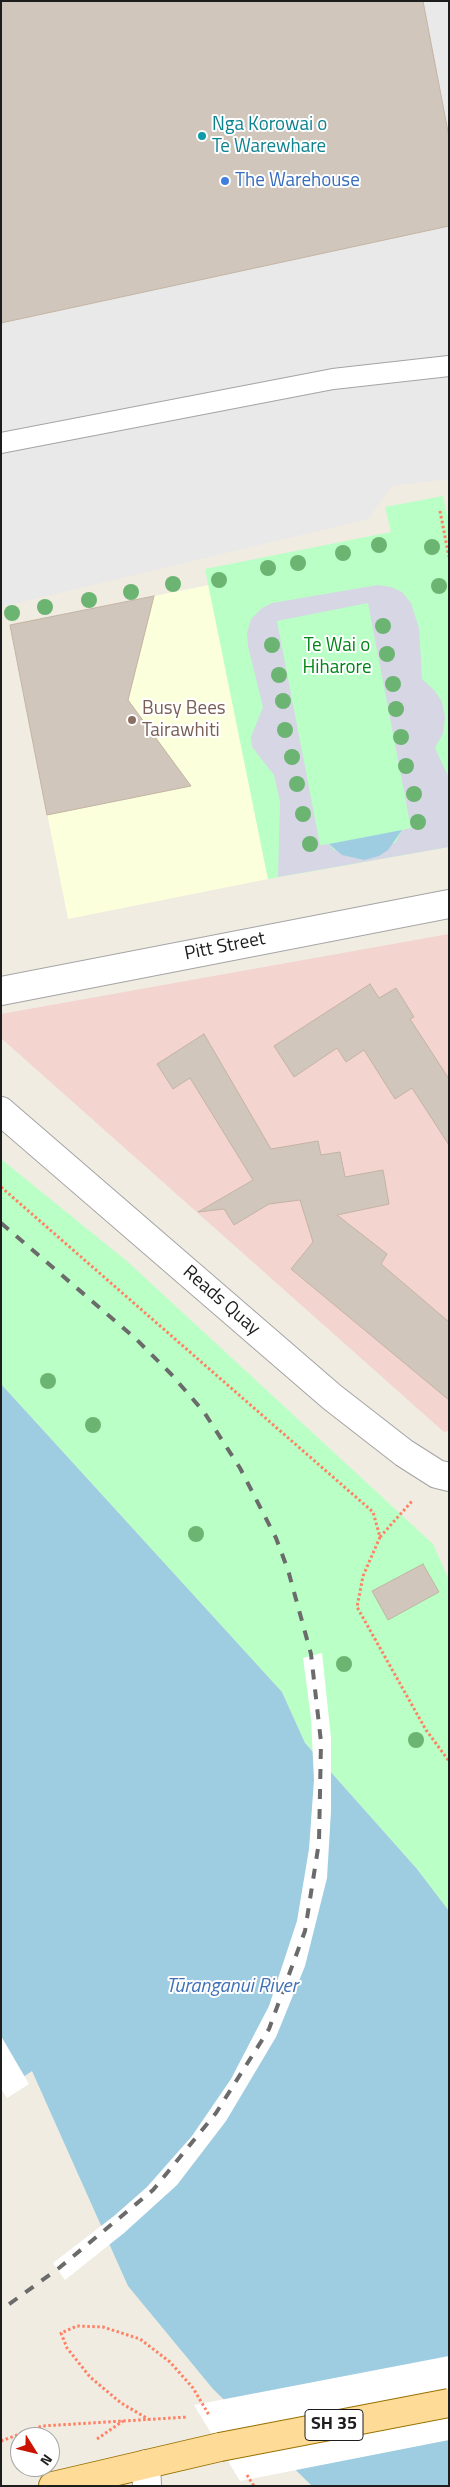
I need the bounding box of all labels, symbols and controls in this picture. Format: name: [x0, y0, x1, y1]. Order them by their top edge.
place label: Nga Korowai o Te Warewhare: [212, 114, 327, 158]
marker: Nga Korowai o Te Warewhare: [196, 130, 208, 142]
place label: The Warehouse: [235, 170, 360, 192]
marker: The Warehouse: [219, 175, 231, 187]
park label: Te Wai o Hiharore: [302, 635, 372, 679]
place label: Busy Bees Tairawhiti: [142, 698, 226, 742]
marker: Busy Bees Tairawhiti: [126, 714, 138, 726]
street label: Pitt Street: [183, 928, 267, 966]
street label: Reads Quay: [178, 1261, 264, 1341]
water label: Tūranganui River: [166, 1975, 298, 1999]
road number: SH 35: [305, 2410, 363, 2440]
north arrow: [10, 2427, 60, 2477]
text: N: [35, 2450, 58, 2471]

